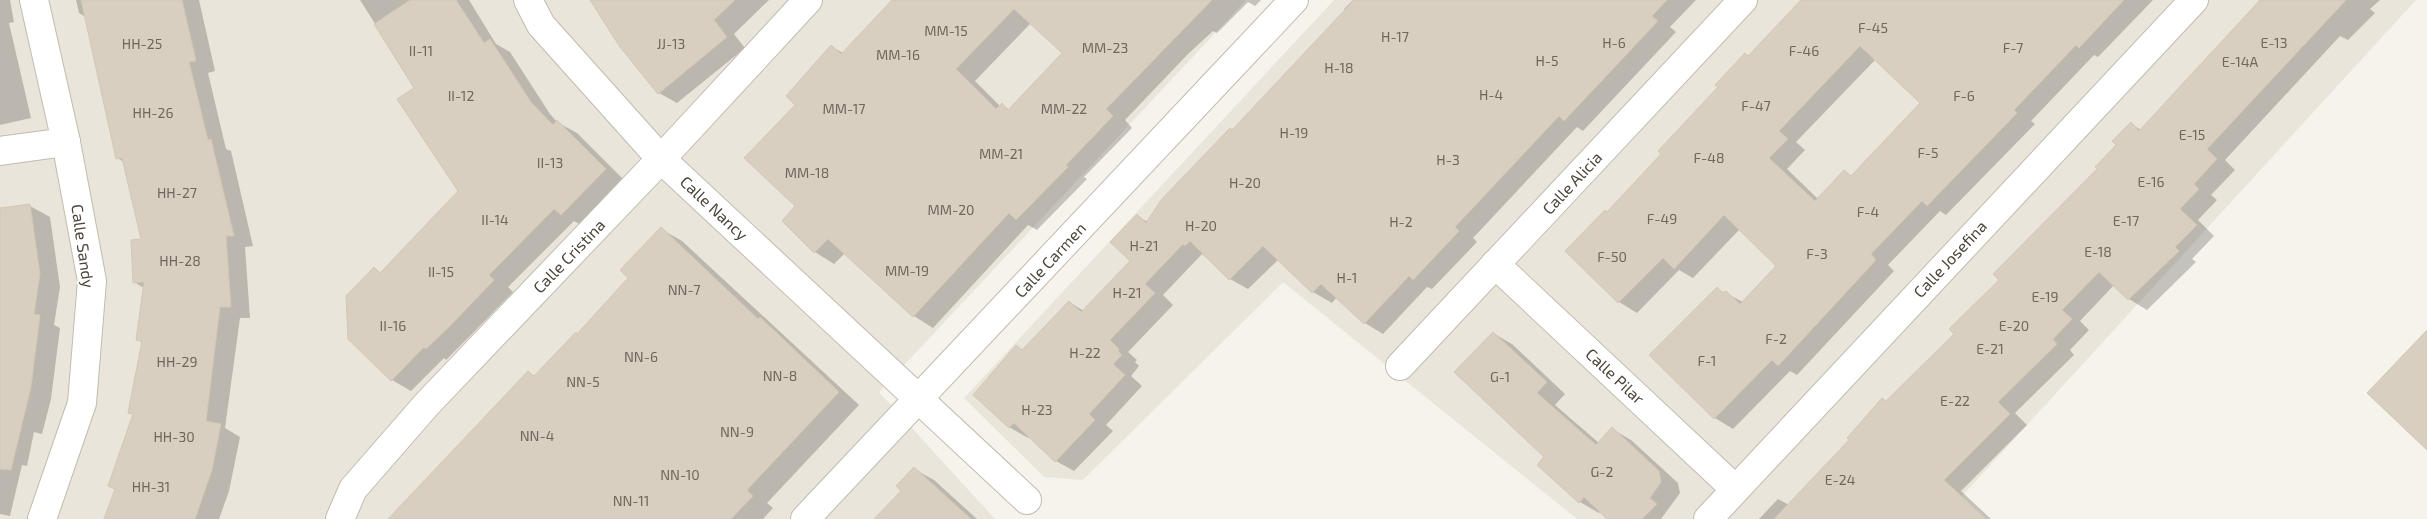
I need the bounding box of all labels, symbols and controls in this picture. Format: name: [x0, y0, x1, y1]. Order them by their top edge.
house number: F-45: [1858, 19, 1888, 36]
house number: MM-15: [924, 22, 968, 39]
house number: H-17: [1381, 28, 1409, 45]
house number: H-6: [1602, 34, 1626, 51]
house number: E-13: [2261, 34, 2287, 51]
house number: HH-25: [122, 35, 162, 52]
house number: JJ-13: [657, 35, 685, 52]
house number: MM-23: [1082, 39, 1128, 56]
house number: F-7: [2003, 39, 2023, 56]
house number: II-11: [409, 42, 433, 59]
house number: F-46: [1789, 42, 1819, 59]
house number: MM-16: [876, 46, 920, 63]
house number: H-5: [1535, 52, 1559, 69]
house number: E-14A: [2222, 53, 2259, 70]
house number: H-18: [1324, 59, 1354, 76]
house number: H-4: [1479, 86, 1503, 103]
house number: II-12: [448, 87, 474, 104]
house number: F-6: [1953, 87, 1975, 104]
house number: F-47: [1741, 97, 1771, 114]
house number: MM-17: [822, 100, 866, 117]
house number: MM-22: [1041, 100, 1087, 117]
house number: HH-26: [133, 104, 173, 121]
house number: H-19: [1280, 124, 1308, 141]
house number: E-15: [2179, 126, 2205, 143]
house number: F-5: [1917, 144, 1939, 161]
house number: MM-21: [979, 145, 1023, 162]
street label: Calle Alicia: [1538, 147, 1605, 218]
house number: F-48: [1694, 149, 1724, 166]
house number: H-3: [1436, 151, 1460, 168]
house number: II-13: [537, 154, 563, 171]
house number: MM-18: [785, 164, 829, 181]
street label: Calle Nancy: [677, 172, 752, 244]
house number: E-16: [2137, 173, 2165, 190]
house number: H-20: [1229, 174, 1261, 191]
house number: HH-27: [157, 184, 197, 201]
house number: MM-20: [927, 201, 975, 218]
street label: Calle Sandy: [68, 203, 99, 289]
house number: F-4: [1857, 203, 1879, 220]
house number: F-49: [1647, 210, 1677, 227]
house number: II-14: [481, 211, 509, 228]
house number: E-17: [2113, 212, 2139, 229]
house number: H-2: [1389, 213, 1413, 230]
street label: Calle Cristina: [529, 215, 609, 297]
street label: Calle Josefina: [1909, 216, 1990, 301]
house number: H-20: [1185, 217, 1217, 234]
street label: Calle Carmen: [1010, 218, 1089, 301]
house number: H-21: [1129, 237, 1159, 254]
house number: E-18: [2084, 243, 2112, 260]
house number: F-3: [1806, 245, 1828, 262]
house number: F-50: [1597, 248, 1627, 265]
house number: HH-28: [159, 252, 201, 269]
house number: MM-19: [885, 262, 929, 279]
house number: II-15: [428, 263, 454, 280]
house number: H-1: [1337, 269, 1357, 286]
house number: NN-7: [668, 281, 700, 298]
house number: H-21: [1112, 284, 1142, 301]
house number: E-19: [2031, 288, 2059, 305]
house number: II-16: [380, 317, 406, 334]
house number: E-20: [1999, 317, 2029, 334]
house number: F-2: [1765, 330, 1787, 347]
house number: E-21: [1976, 340, 2004, 357]
house number: H-22: [1069, 344, 1101, 361]
street label: Calle Pilar: [1582, 344, 1649, 408]
house number: NN-6: [624, 348, 658, 365]
house number: F-1: [1698, 352, 1716, 369]
house number: HH-29: [157, 353, 197, 370]
house number: NN-8: [763, 367, 797, 384]
house number: G-1: [1490, 368, 1510, 385]
house number: NN-5: [566, 373, 600, 390]
house number: E-22: [1940, 392, 1970, 409]
house number: H-23: [1021, 401, 1053, 418]
house number: NN-9: [720, 423, 754, 440]
house number: NN-4: [520, 427, 554, 444]
house number: HH-30: [153, 428, 195, 445]
house number: G-2: [1591, 463, 1614, 480]
house number: NN-10: [660, 466, 700, 483]
house number: E-24: [1825, 471, 1855, 488]
house number: HH-31: [132, 478, 170, 495]
house number: NN-11: [613, 492, 649, 509]

